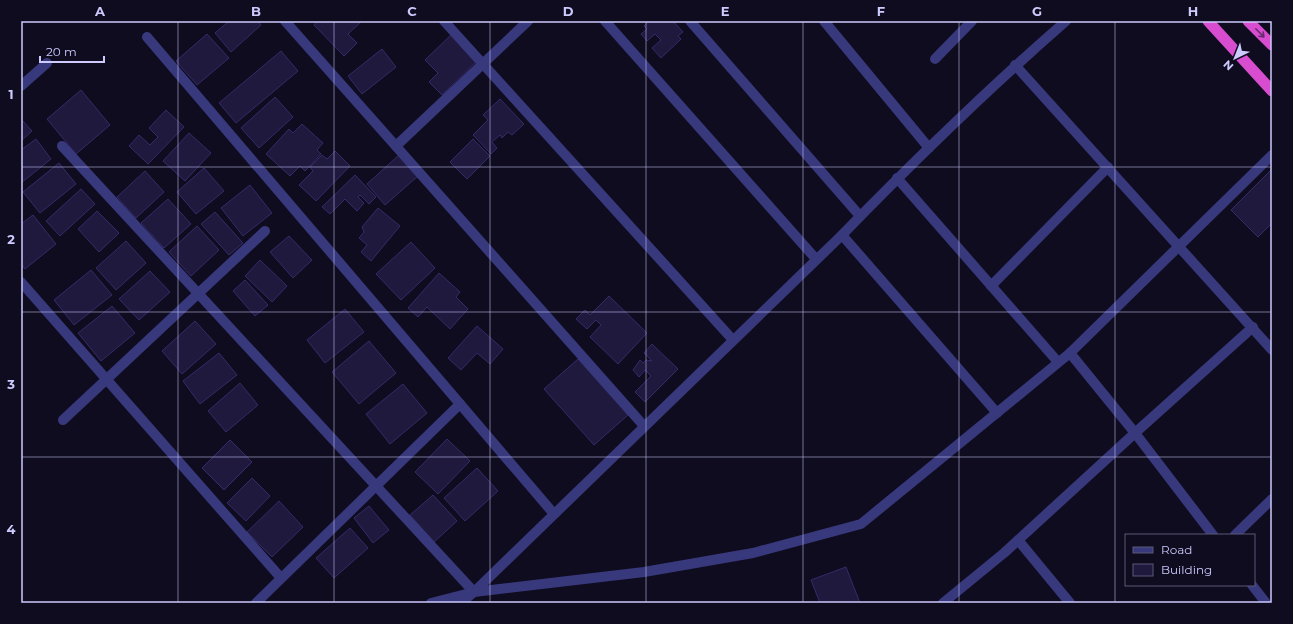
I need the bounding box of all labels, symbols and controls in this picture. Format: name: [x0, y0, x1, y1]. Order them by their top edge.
text: A: [94, 3, 106, 19]
text: B: [251, 3, 261, 19]
text: C: [407, 3, 417, 19]
text: D: [563, 3, 574, 19]
text: E: [721, 3, 730, 19]
text: F: [877, 3, 885, 19]
text: G: [1032, 3, 1042, 19]
text: H: [1188, 3, 1198, 19]
one-way arrow: [1255, 28, 1265, 38]
scale bar: [40, 38, 104, 64]
north arrow: [1215, 38, 1255, 78]
text: 20 m: [46, 44, 77, 59]
text: N: [1220, 57, 1236, 73]
text: 1: [8, 86, 14, 102]
text: 2: [7, 231, 15, 247]
text: 3: [6, 376, 15, 392]
text: 4: [7, 521, 16, 537]
legend: [1125, 534, 1255, 586]
text: Road: [1161, 542, 1192, 557]
text: Building: [1161, 562, 1212, 577]

